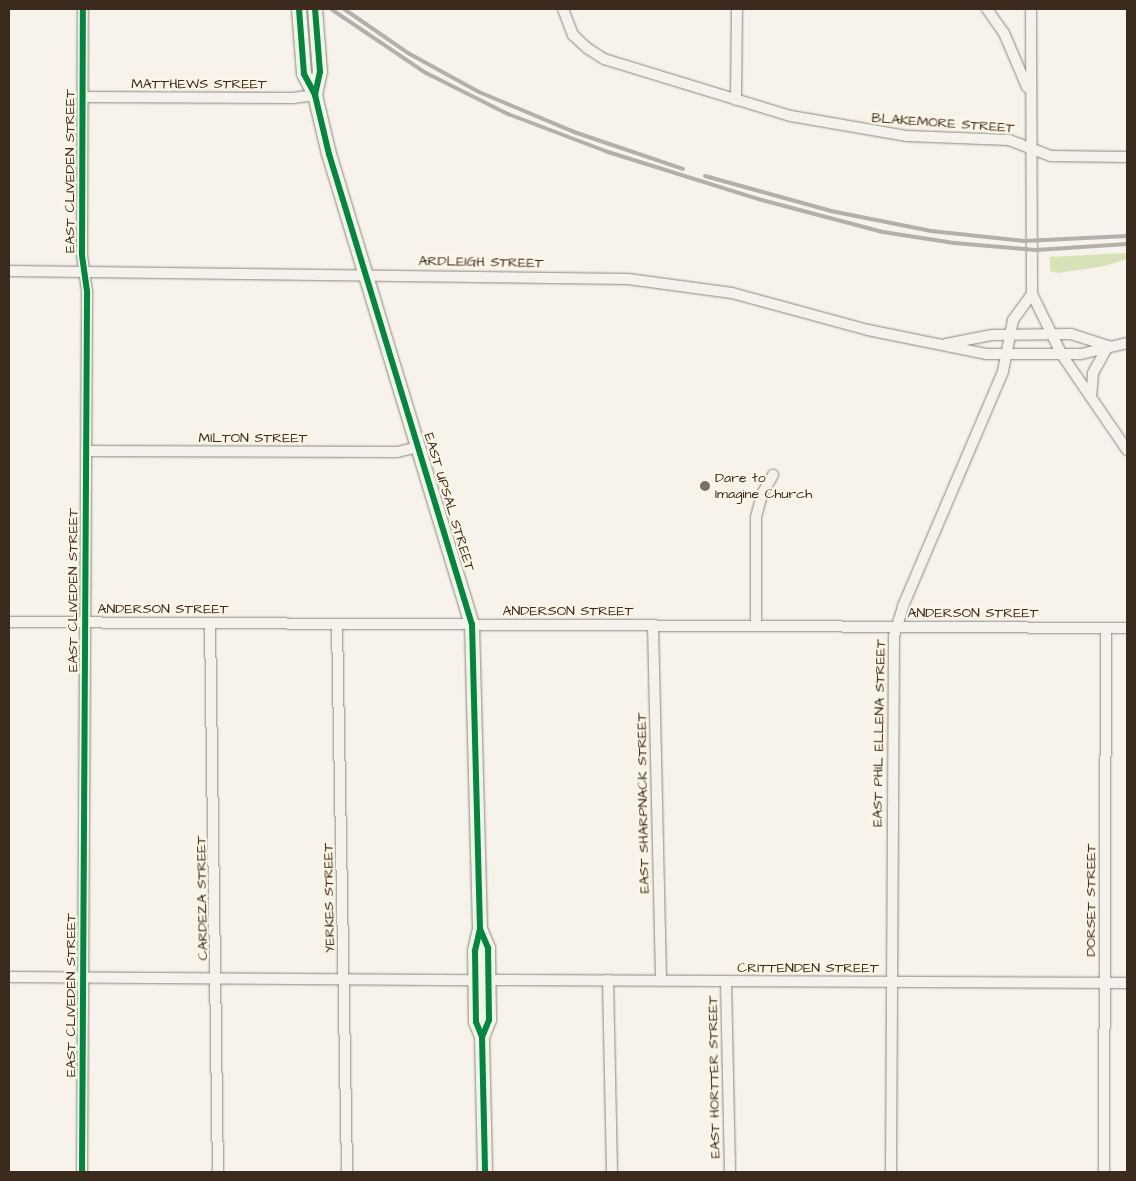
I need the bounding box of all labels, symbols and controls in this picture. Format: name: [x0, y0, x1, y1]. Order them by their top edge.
street label: MATTHEWS STREET: [131, 76, 267, 92]
street label: EAST CLIVEDEN STREET: [62, 89, 78, 253]
street label: BLAKEMORE STREET: [871, 110, 1015, 136]
street label: ARDLEIGH STREET: [418, 253, 544, 271]
street label: MILTON STREET: [199, 430, 307, 446]
street label: EAST UPSAL STREET: [420, 431, 478, 573]
place label: Dare to Imagine Church: [715, 470, 812, 502]
marker: Dare to Imagine Church: [699, 480, 711, 492]
street label: EAST CLIVEDEN STREET: [65, 508, 81, 672]
street label: ANDERSON STREET: [98, 601, 228, 617]
street label: ANDERSON STREET: [503, 603, 633, 619]
street label: ANDERSON STREET: [908, 605, 1038, 621]
street label: EAST PHIL ELLENA STREET: [869, 639, 889, 827]
street label: EAST SHARPNACK STREET: [633, 713, 653, 893]
street label: CARDEZA STREET: [193, 835, 211, 961]
street label: YERKES STREET: [320, 843, 338, 953]
street label: DORSET STREET: [1083, 843, 1099, 957]
street label: EAST CLIVEDEN STREET: [63, 913, 79, 1077]
street label: CRITTENDEN STREET: [737, 960, 879, 976]
street label: EAST HORTTER STREET: [704, 996, 724, 1158]

